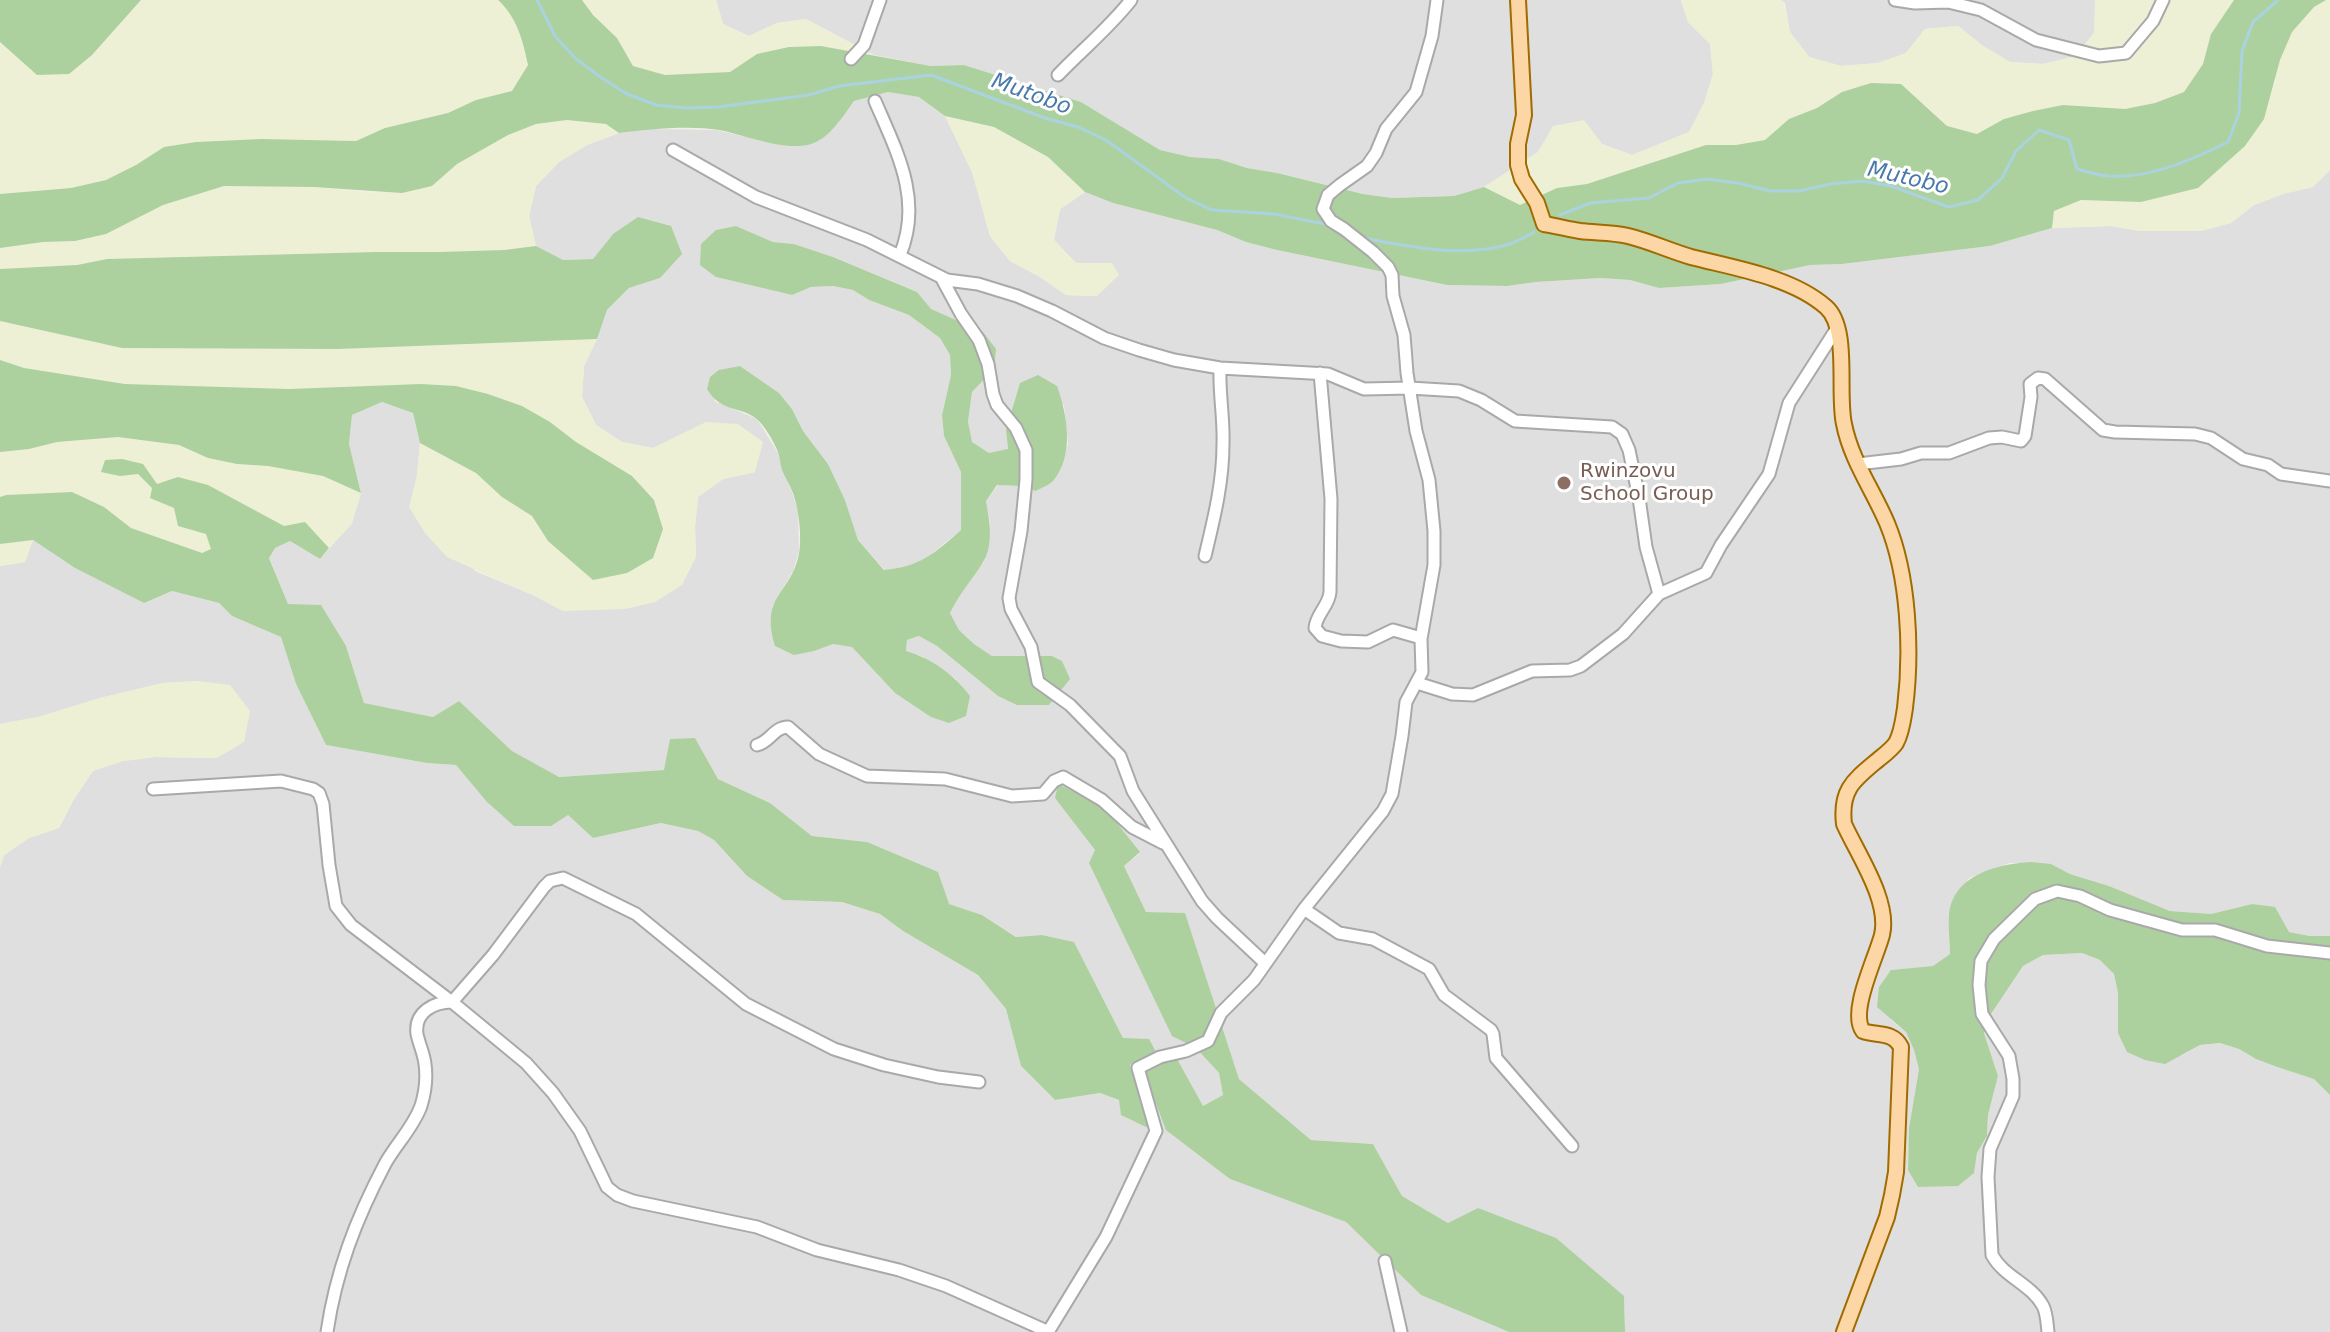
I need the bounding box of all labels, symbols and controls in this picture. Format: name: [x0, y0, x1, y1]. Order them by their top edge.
water label: Mutobo: [988, 68, 1074, 122]
water label: Mutobo: [1865, 157, 1951, 201]
place label: Rwinzovu School Group: [1580, 460, 1714, 507]
marker: Rwinzovu School Group: [1555, 474, 1573, 492]

